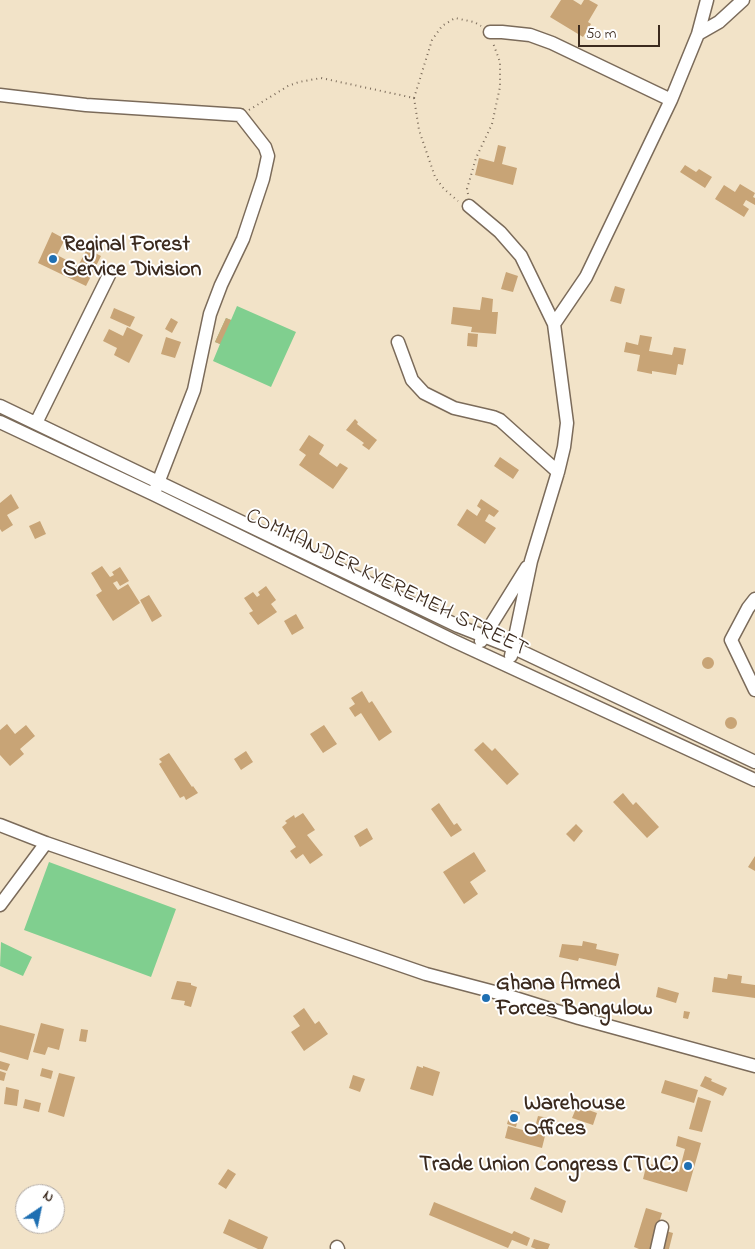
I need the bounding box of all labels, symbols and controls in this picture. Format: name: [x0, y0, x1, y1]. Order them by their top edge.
scale bar: [580, 15, 662, 47]
text: 50 m: [586, 23, 616, 45]
place label: Reginal Forest Service Division: [63, 233, 201, 284]
marker: Reginal Forest Service Division: [47, 253, 59, 265]
street label: COMMANDER KYEREMEH STREET: [241, 504, 531, 664]
place label: Ghana Armed Forces Bangulow: [496, 972, 652, 1024]
marker: Ghana Armed Forces Bangulow: [480, 992, 492, 1004]
place label: Warehouse Offices: [524, 1092, 625, 1144]
marker: Warehouse Offices: [508, 1112, 520, 1124]
place label: Trade Union Congress (TUC): [419, 1153, 678, 1179]
marker: Trade Union Congress (TUC): [682, 1160, 694, 1172]
north arrow: [15, 1184, 65, 1234]
text: N: [38, 1186, 58, 1208]

